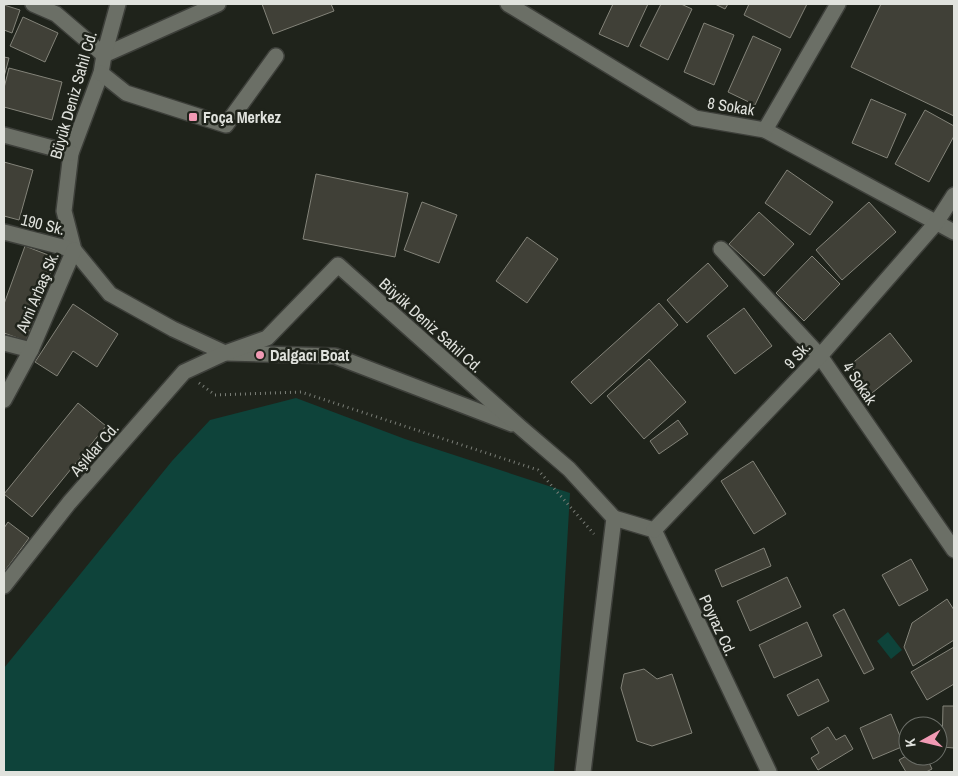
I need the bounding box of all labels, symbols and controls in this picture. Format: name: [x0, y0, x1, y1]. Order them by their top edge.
street label: Büyük Deniz Sahil Cd.: [44, 29, 102, 161]
street label: 8 Sokak: [706, 91, 757, 121]
place label: Foça Merkez: [203, 106, 282, 128]
marker: Foça Merkez: [187, 111, 199, 123]
street label: 190 Sk.: [19, 208, 67, 240]
street label: Avni Arbaş Sk.: [10, 248, 64, 337]
street label: Büyük Deniz Sahil Cd.: [375, 273, 487, 377]
street label: 9 Sk.: [779, 337, 815, 373]
place label: Dalgacı Boat: [270, 344, 350, 366]
marker: Dalgacı Boat: [254, 349, 266, 361]
street label: 4 Sokak: [838, 357, 883, 409]
street label: Aşıklar Cd.: [64, 418, 123, 481]
street label: Poyraz Cd.: [694, 591, 742, 659]
north arrow: [898, 716, 948, 766]
text: K: [901, 737, 920, 748]

